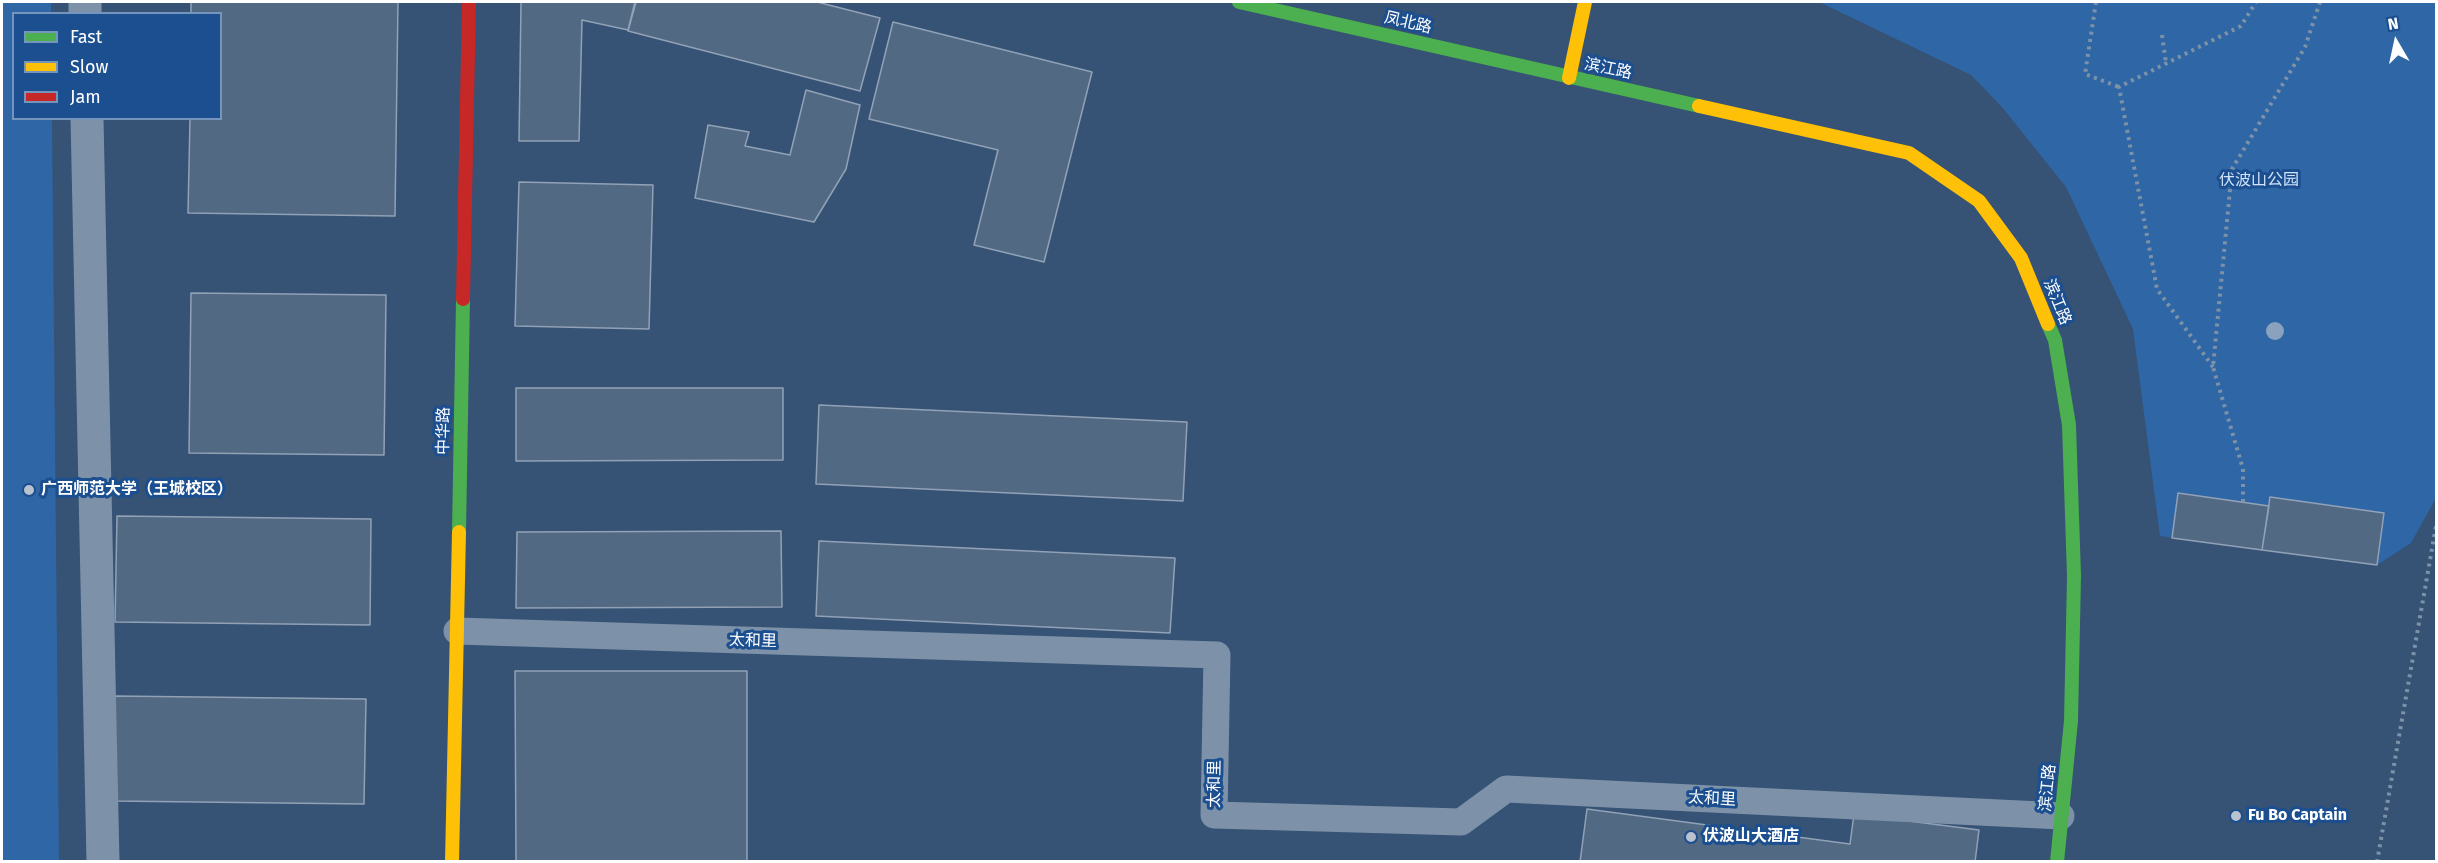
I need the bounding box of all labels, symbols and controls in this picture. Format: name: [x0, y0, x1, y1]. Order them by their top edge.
street label: 凤北路: [1382, 8, 1434, 38]
legend: [12, 12, 222, 120]
north arrow: [2366, 12, 2426, 72]
text: N: [2386, 14, 2400, 34]
text: Fast: [70, 26, 102, 48]
street label: 滨江路: [1583, 55, 1633, 83]
text: Slow: [70, 56, 108, 78]
text: Jam: [70, 86, 101, 108]
park label: 伏波山公园: [2219, 171, 2299, 191]
street label: 滨江路: [2039, 276, 2075, 328]
street label: 中华路: [434, 407, 454, 455]
place label: 广西师范大学（王城校区）: [41, 480, 233, 500]
marker: 广西师范大学（王城校区）: [22, 483, 36, 497]
street label: 太和里: [729, 631, 777, 651]
street label: 太和里: [1205, 760, 1225, 808]
street label: 滨江路: [2036, 763, 2060, 813]
street label: 太和里: [1688, 788, 1736, 810]
place label: Fu Bo Captain: [2248, 806, 2347, 826]
marker: Fu Bo Captain: [2229, 809, 2243, 823]
place label: 伏波山大酒店: [1703, 827, 1799, 847]
marker: 伏波山大酒店: [1684, 830, 1698, 844]

